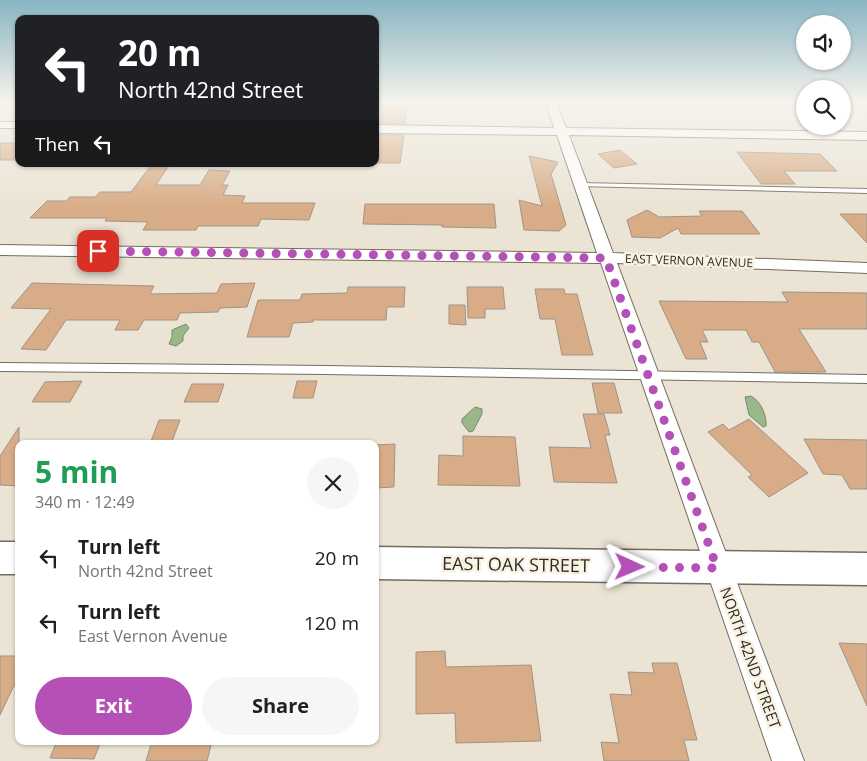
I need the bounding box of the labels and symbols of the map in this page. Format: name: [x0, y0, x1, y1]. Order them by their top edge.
pin: [77, 230, 119, 272]
street label: EAST VERNON AVENUE: [625, 250, 753, 271]
position arrow: [603, 540, 655, 592]
street label: EAST OAK STREET: [442, 551, 590, 577]
street label: NORTH 42ND STREET: [716, 584, 786, 732]

